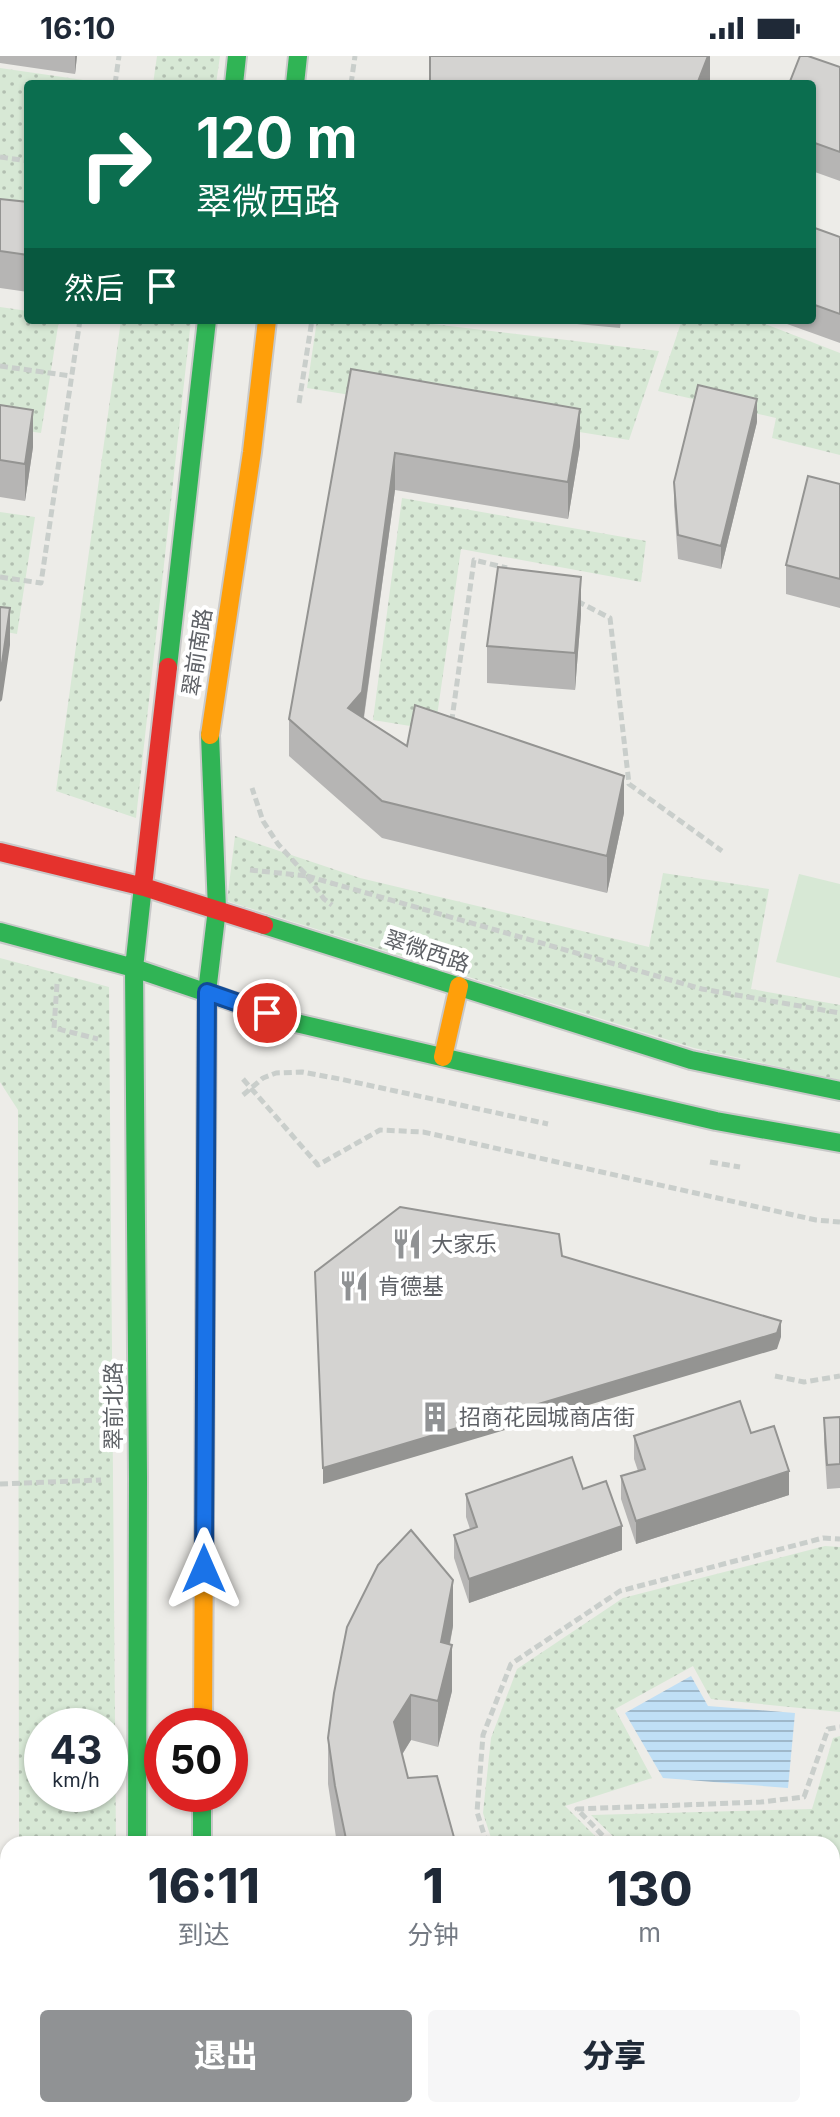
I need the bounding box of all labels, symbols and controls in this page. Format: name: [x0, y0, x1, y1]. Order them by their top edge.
text: 16:10: [40, 10, 116, 46]
text: 120 m: [196, 104, 358, 172]
icon: right: [64, 112, 168, 216]
text: 翠微西路: [196, 179, 340, 223]
icon: arrive: [140, 264, 184, 308]
text: 然后: [64, 270, 124, 306]
street label: 翠前南路: [177, 607, 217, 697]
street label: 翠微西路: [381, 925, 473, 977]
pin: [233, 979, 301, 1047]
icon: arrive: [245, 991, 289, 1035]
restaurant icon: 大家乐: [390, 1227, 424, 1261]
place label: 大家乐: [431, 1231, 497, 1257]
restaurant icon: 肯德基: [337, 1269, 371, 1303]
place label: 肯德基: [378, 1273, 444, 1299]
street label: 翠前北路: [100, 1362, 126, 1450]
building icon: 招商花园城商店街: [418, 1400, 452, 1434]
place label: 招商花园城商店街: [459, 1404, 635, 1430]
position arrow: [162, 1527, 246, 1611]
speed limit sign: 50: [144, 1708, 248, 1812]
text: 43: [50, 1725, 102, 1774]
text: km/h: [52, 1768, 100, 1792]
text: 16:11: [147, 1856, 260, 1915]
text: 1: [423, 1856, 444, 1915]
text: 130: [607, 1859, 693, 1918]
text: m: [638, 1917, 661, 1948]
text: 到达: [178, 1919, 230, 1950]
text: 分钟: [407, 1919, 459, 1950]
button: 退出: [40, 2010, 412, 2102]
button: 分享: [428, 2010, 800, 2102]

